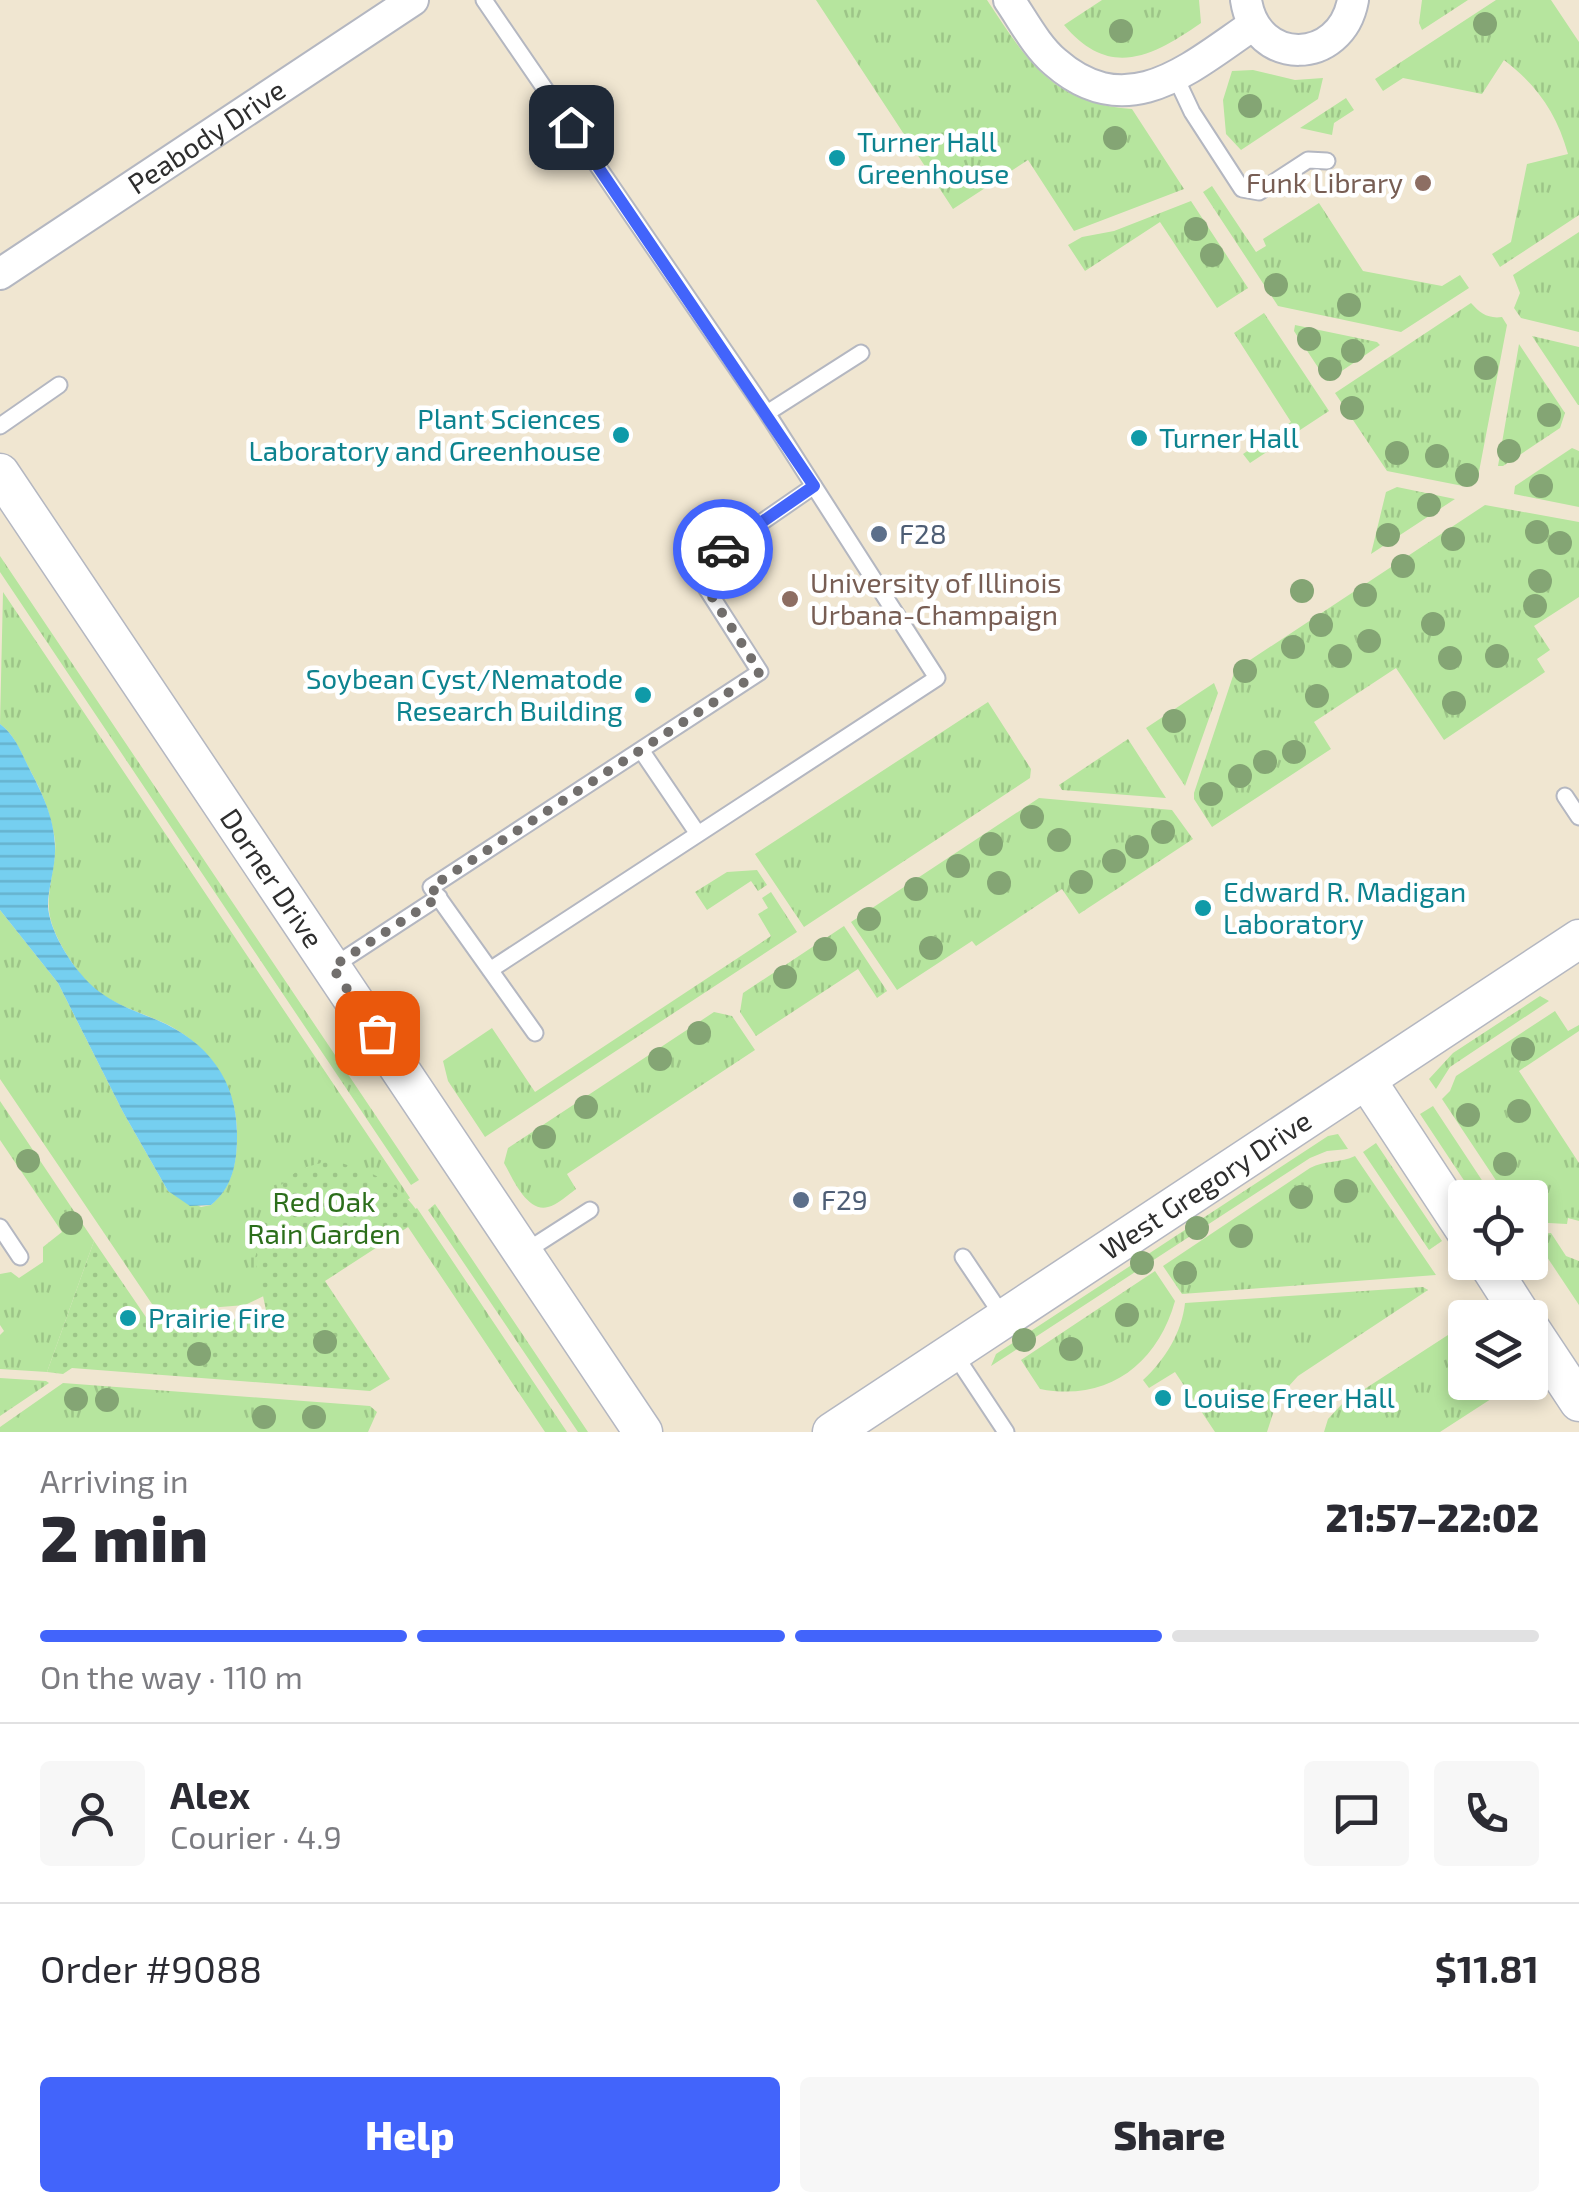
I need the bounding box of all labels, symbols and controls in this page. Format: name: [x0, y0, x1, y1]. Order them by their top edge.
street label: Peabody Drive: [121, 72, 291, 200]
pin: [529, 85, 614, 170]
icon: home: [544, 100, 599, 155]
place label: Turner Hall Greenhouse: [857, 124, 1009, 190]
marker: Turner Hall Greenhouse: [826, 147, 848, 169]
place label: Funk Library: [1246, 165, 1403, 199]
marker: Funk Library: [1412, 172, 1434, 194]
place label: Plant Sciences Laboratory and Greenhouse: [248, 401, 601, 467]
place label: Turner Hall: [1159, 420, 1300, 454]
marker: Plant Sciences Laboratory and Greenhouse: [610, 424, 632, 446]
marker: Turner Hall: [1128, 427, 1150, 449]
courier: [673, 499, 773, 599]
place label: F28: [899, 516, 947, 550]
icon: car: [696, 522, 751, 577]
marker: F28: [868, 523, 890, 545]
place label: University of Illinois Urbana-Champaign: [810, 565, 1062, 631]
marker: University of Illinois Urbana-Champaign: [779, 588, 801, 610]
place label: Soybean Cyst/Nematode Research Building: [306, 661, 623, 727]
marker: Soybean Cyst/Nematode Research Building: [632, 684, 654, 706]
street label: Dorner Drive: [214, 802, 331, 954]
place label: Edward R. Madigan Laboratory: [1223, 874, 1466, 940]
marker: Edward R. Madigan Laboratory: [1192, 897, 1214, 919]
pin: [335, 991, 420, 1076]
icon: bag: [350, 1006, 405, 1061]
street label: West Gregory Drive: [1094, 1103, 1317, 1266]
map controls: [1448, 1180, 1548, 1400]
button: locate: [1448, 1180, 1548, 1280]
place label: F29: [821, 1182, 868, 1216]
park label: Red Oak Rain Garden: [247, 1184, 401, 1250]
marker: F29: [790, 1189, 812, 1211]
place label: Prairie Fire: [148, 1300, 285, 1334]
button: layers: [1448, 1300, 1548, 1400]
marker: Prairie Fire: [117, 1307, 139, 1329]
place label: Louise Freer Hall: [1183, 1380, 1395, 1414]
marker: Louise Freer Hall: [1152, 1387, 1174, 1409]
text: Arriving in: [40, 1461, 189, 1499]
text: 21:57–22:02: [1325, 1494, 1539, 1540]
text: 2 min: [40, 1497, 208, 1575]
text: On the way · 110 m: [40, 1657, 303, 1695]
button: person: [40, 1761, 145, 1866]
button: chat: [1304, 1761, 1409, 1866]
button: phone: [1434, 1761, 1539, 1866]
text: Alex: [170, 1771, 250, 1817]
text: Courier · 4.9: [170, 1817, 342, 1855]
text: Order #9088: [40, 1945, 262, 1991]
text: $11.81: [1435, 1945, 1539, 1991]
button: Help: [40, 2077, 780, 2192]
button: Share: [800, 2077, 1539, 2192]

